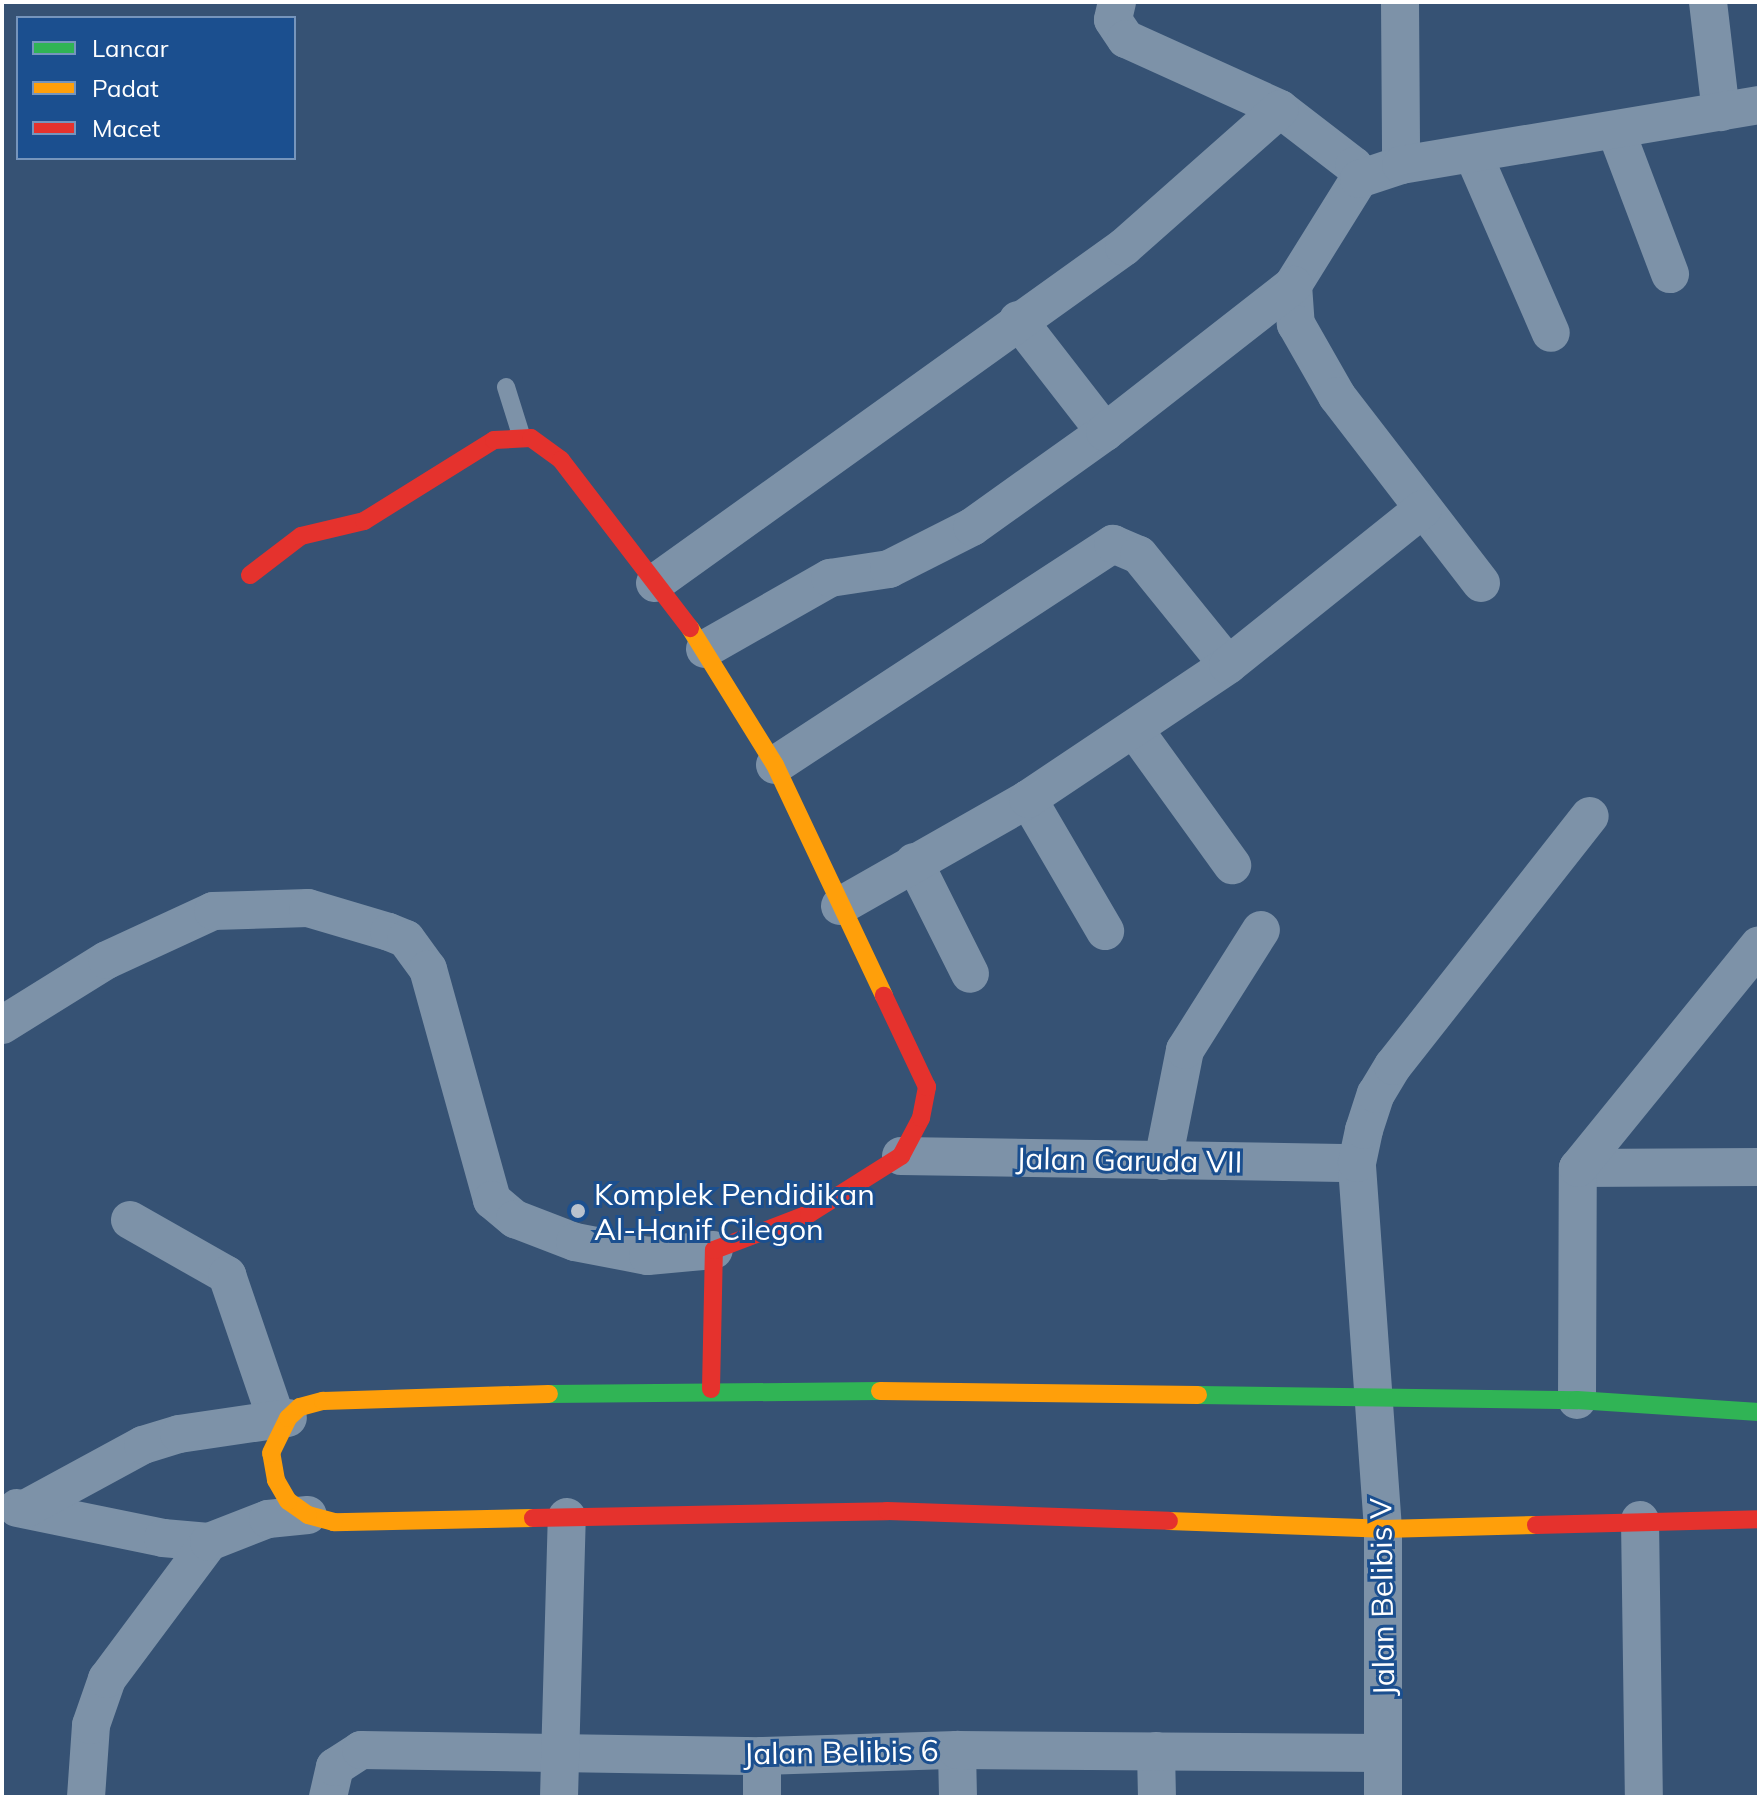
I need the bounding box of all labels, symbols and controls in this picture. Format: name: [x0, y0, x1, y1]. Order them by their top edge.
legend: [16, 16, 296, 160]
text: Lancar: [92, 33, 168, 63]
text: Padat: [92, 73, 159, 103]
text: Macet: [92, 113, 160, 143]
street label: Jalan Garuda VII: [1015, 1140, 1243, 1180]
place label: Komplek Pendidikan Al-Hanif Cilegon: [594, 1176, 875, 1246]
marker: Komplek Pendidikan Al-Hanif Cilegon: [569, 1202, 587, 1220]
street label: Jalan Belibis V: [1362, 1498, 1402, 1696]
street label: Jalan Belibis 6: [743, 1732, 939, 1772]

